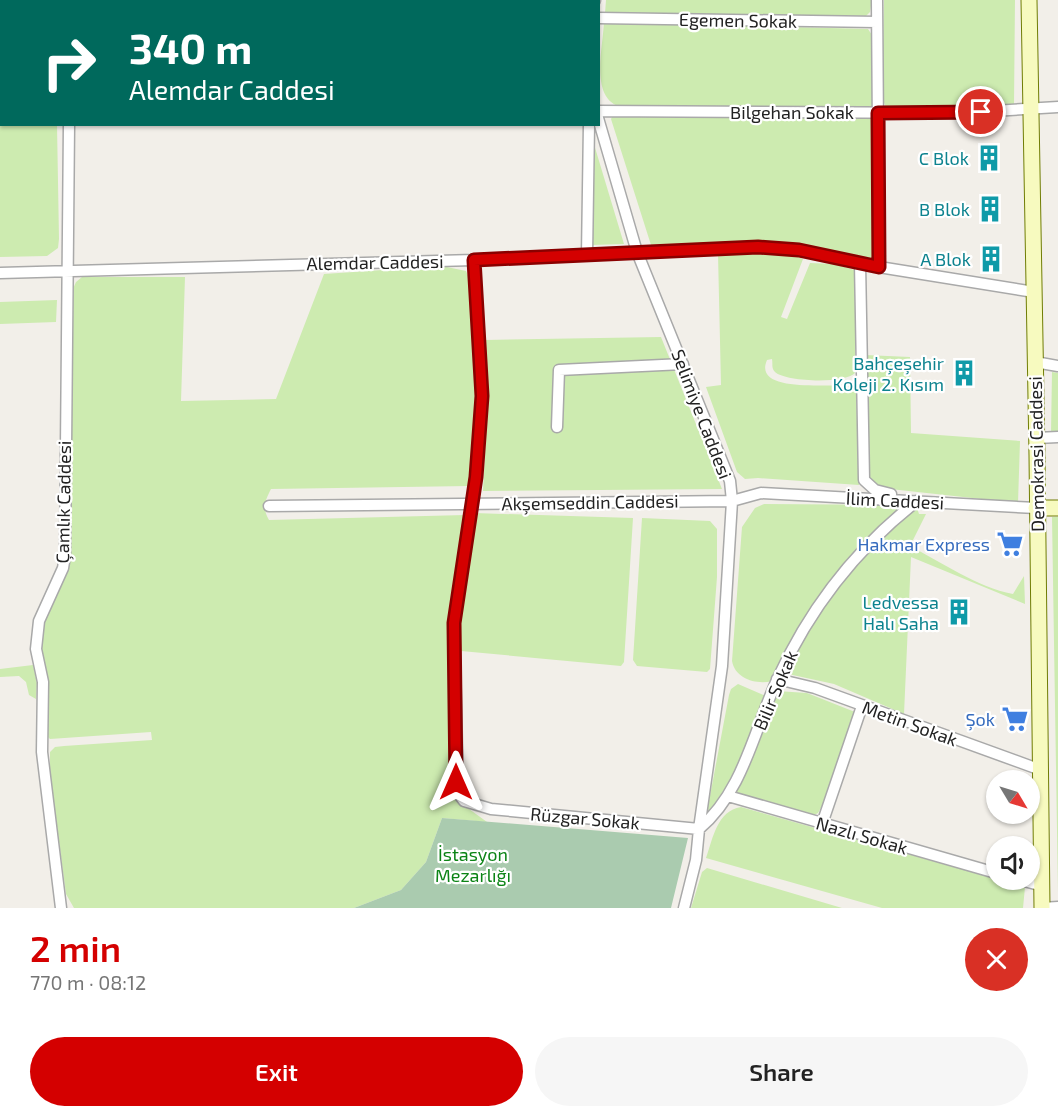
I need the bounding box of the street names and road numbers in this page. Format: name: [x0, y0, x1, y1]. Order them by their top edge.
street label: Egemen Sokak: [679, 8, 797, 32]
street label: Bilgehan Sokak: [730, 101, 854, 123]
street label: Alemdar Caddesi: [306, 250, 444, 274]
street label: Selimiye Caddesi: [667, 346, 737, 482]
street label: Demokrasi Caddesi: [1024, 376, 1048, 532]
street label: Çamlık Caddesi: [51, 440, 76, 564]
street label: İlim Caddesi: [845, 486, 945, 514]
street label: Akşemseddin Caddesi: [501, 489, 679, 516]
street label: Bilir Sokak: [748, 647, 802, 733]
street label: Metin Sokak: [859, 696, 961, 750]
street label: Rüzgar Sokak: [529, 802, 641, 834]
street label: Nazlı Sokak: [814, 811, 910, 859]

